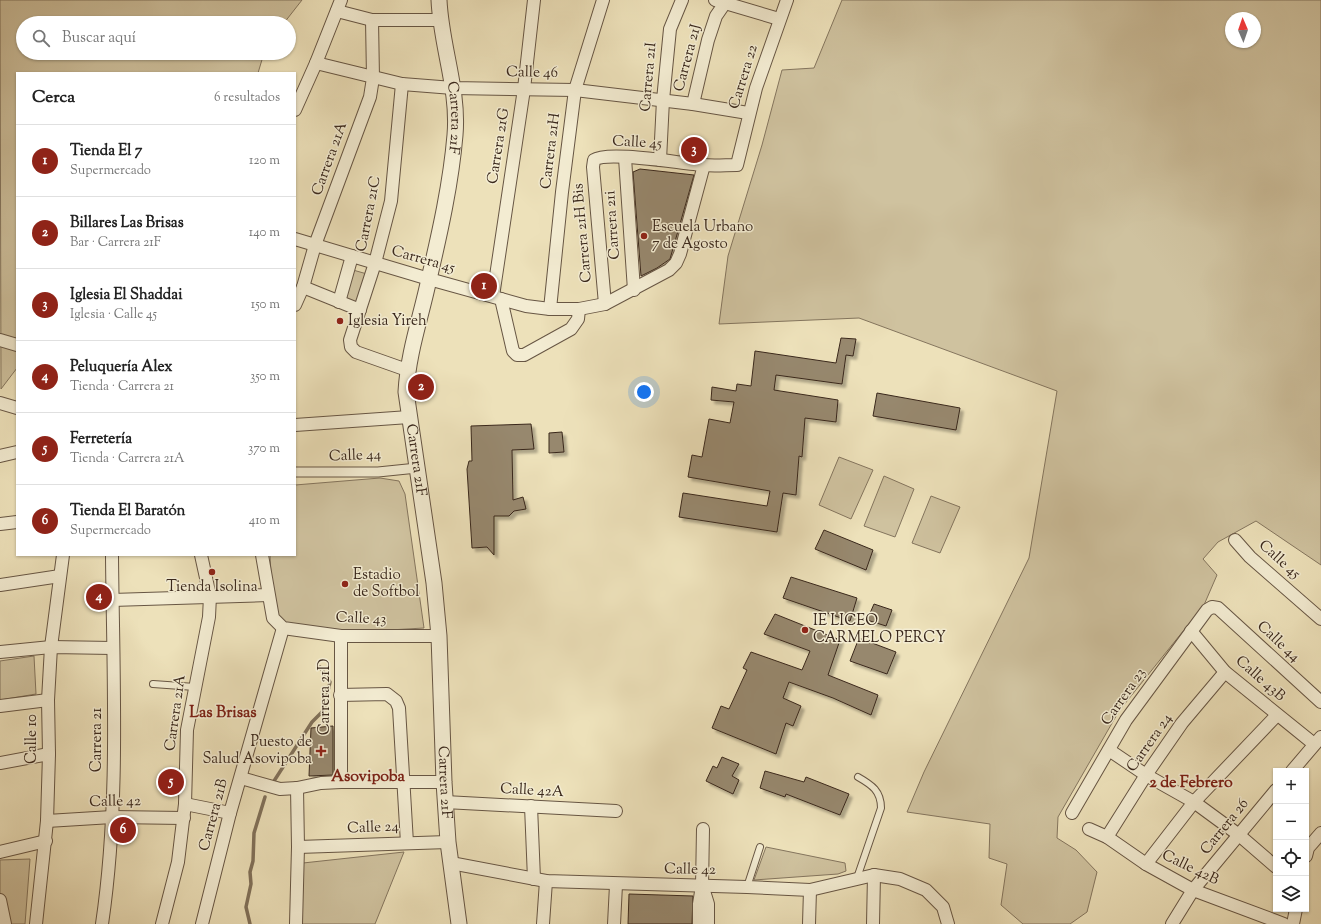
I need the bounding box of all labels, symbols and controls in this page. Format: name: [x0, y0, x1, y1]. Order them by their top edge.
north arrow: [1225, 12, 1261, 48]
search box: [16, 16, 296, 60]
street label: Carrera 21J: [669, 21, 707, 94]
icon: search: [30, 27, 52, 49]
text: Buscar aquí: [62, 28, 136, 49]
street label: Carrera 21I: [636, 41, 662, 113]
street label: Carrera 22: [724, 42, 764, 112]
street label: Calle 46: [506, 62, 558, 84]
street label: Carrera 21F: [441, 80, 466, 156]
text: Cerca: [32, 86, 75, 110]
text: 6 resultados: [214, 89, 280, 107]
street label: Carrera 21G: [483, 106, 515, 186]
street label: Carrera 21H: [536, 112, 566, 190]
street label: Carrera 21A: [307, 119, 353, 199]
street label: Calle 45: [612, 131, 662, 155]
pin: 3: [681, 135, 707, 165]
text: Tienda El 7: [70, 141, 142, 162]
text: 1: [43, 152, 47, 170]
text: 120 m: [249, 152, 280, 170]
text: Supermercado: [70, 162, 151, 180]
street label: Carrera 21C: [351, 174, 387, 254]
street label: Carrera 21H Bis: [568, 183, 598, 283]
street label: Carrera 21i: [600, 190, 626, 260]
text: Billares Las Brisas: [70, 213, 184, 234]
place label: Escuela Urbano 7 de Agosto: [652, 217, 753, 255]
text: 2: [42, 224, 48, 242]
text: 140 m: [249, 224, 280, 242]
marker: Escuela Urbano 7 de Agosto: [639, 231, 649, 241]
text: Bar · Carrera 21F: [70, 234, 161, 252]
street label: Carrera 45: [389, 241, 457, 279]
pin: 1: [471, 271, 497, 301]
text: Iglesia El Shaddai: [70, 285, 182, 306]
text: 3: [42, 296, 48, 314]
text: 150 m: [251, 296, 280, 314]
text: Iglesia · Calle 45: [70, 306, 157, 324]
place label: Iglesia Yireh: [348, 311, 427, 332]
marker: Iglesia Yireh: [335, 316, 345, 326]
text: Peluquería Alex: [70, 357, 173, 378]
text: 4: [42, 368, 48, 386]
text: 350 m: [250, 368, 280, 386]
pin: 2: [408, 372, 434, 402]
text: Tienda · Carrera 21: [70, 378, 174, 396]
your location: [634, 382, 654, 402]
street label: Carrera 21F: [400, 422, 432, 498]
text: Ferretería: [70, 429, 132, 450]
text: 5: [43, 440, 47, 458]
text: 370 m: [248, 440, 280, 458]
street label: Calle 44: [328, 445, 382, 467]
text: Tienda · Carrera 21A: [70, 450, 185, 468]
text: Tienda El Baratón: [70, 501, 185, 522]
text: 6: [42, 512, 48, 530]
text: 410 m: [249, 512, 280, 530]
text: Supermercado: [70, 522, 151, 540]
street label: Calle 45: [1253, 536, 1305, 584]
place label: Estadio de Softbol: [353, 565, 419, 603]
marker: Tienda Isolina: [207, 567, 217, 577]
place label: Tienda Isolina: [166, 577, 258, 598]
marker: Estadio de Softbol: [340, 579, 350, 589]
pin: 4: [86, 582, 112, 612]
street label: Calle 43: [335, 608, 387, 630]
place label: IE LICEO CARMELO PERCY: [813, 611, 946, 649]
street label: Calle 44: [1252, 616, 1305, 668]
marker: IE LICEO CARMELO PERCY: [800, 625, 810, 635]
street label: Calle 43B: [1230, 651, 1290, 707]
street label: Carrera 21D: [315, 659, 336, 735]
street label: Carrera 23: [1097, 664, 1151, 730]
street label: Carrera 21A: [160, 673, 192, 753]
district label: Las Brisas: [189, 702, 257, 725]
street label: Carrera 21: [87, 708, 108, 772]
street label: Carrera 24: [1122, 709, 1178, 777]
street label: Calle 10: [22, 714, 43, 764]
place label: Puesto de Salud Asovipoba: [202, 732, 312, 770]
marker: Puesto de Salud Asovipoba: [315, 745, 327, 757]
street label: Carrera 21F: [432, 746, 457, 820]
district label: Asovipoba: [331, 766, 406, 789]
pin: 5: [158, 767, 184, 797]
map controls: [1273, 768, 1309, 912]
button: +: [1273, 768, 1309, 804]
district label: 2 de Febrero: [1149, 772, 1233, 795]
street label: Carrera 21B: [194, 776, 234, 854]
street label: Calle 42A: [500, 779, 564, 803]
street label: Calle 42: [89, 791, 141, 813]
street label: Carrera 26: [1196, 794, 1254, 860]
button: −: [1273, 804, 1309, 840]
pin: 6: [110, 815, 136, 845]
street label: Calle 24: [347, 817, 400, 839]
button: locate: [1273, 840, 1309, 876]
street label: Calle 42B: [1158, 845, 1223, 891]
street label: Calle 42: [664, 859, 716, 881]
button: layers: [1273, 876, 1309, 912]

